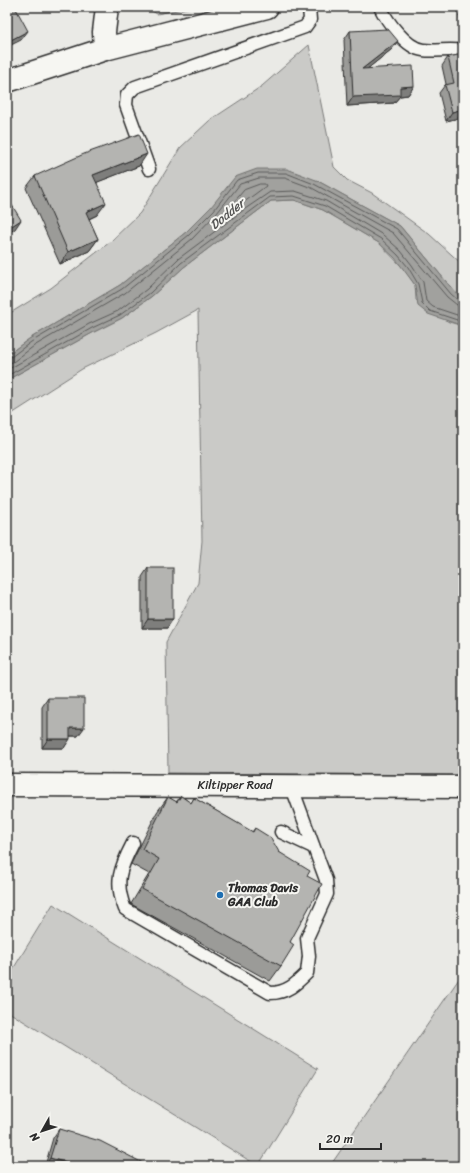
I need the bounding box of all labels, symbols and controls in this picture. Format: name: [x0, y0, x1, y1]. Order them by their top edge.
water label: Dodder: [204, 191, 252, 236]
street label: Kiltipper Road: [198, 774, 273, 796]
place label: Thomas Davis GAA Club: [227, 877, 298, 913]
marker: Thomas Davis GAA Club: [215, 890, 225, 900]
north arrow: [22, 1111, 62, 1151]
scale bar: [320, 1125, 381, 1151]
text: N: [25, 1128, 45, 1147]
text: 20 m: [326, 1128, 353, 1150]

